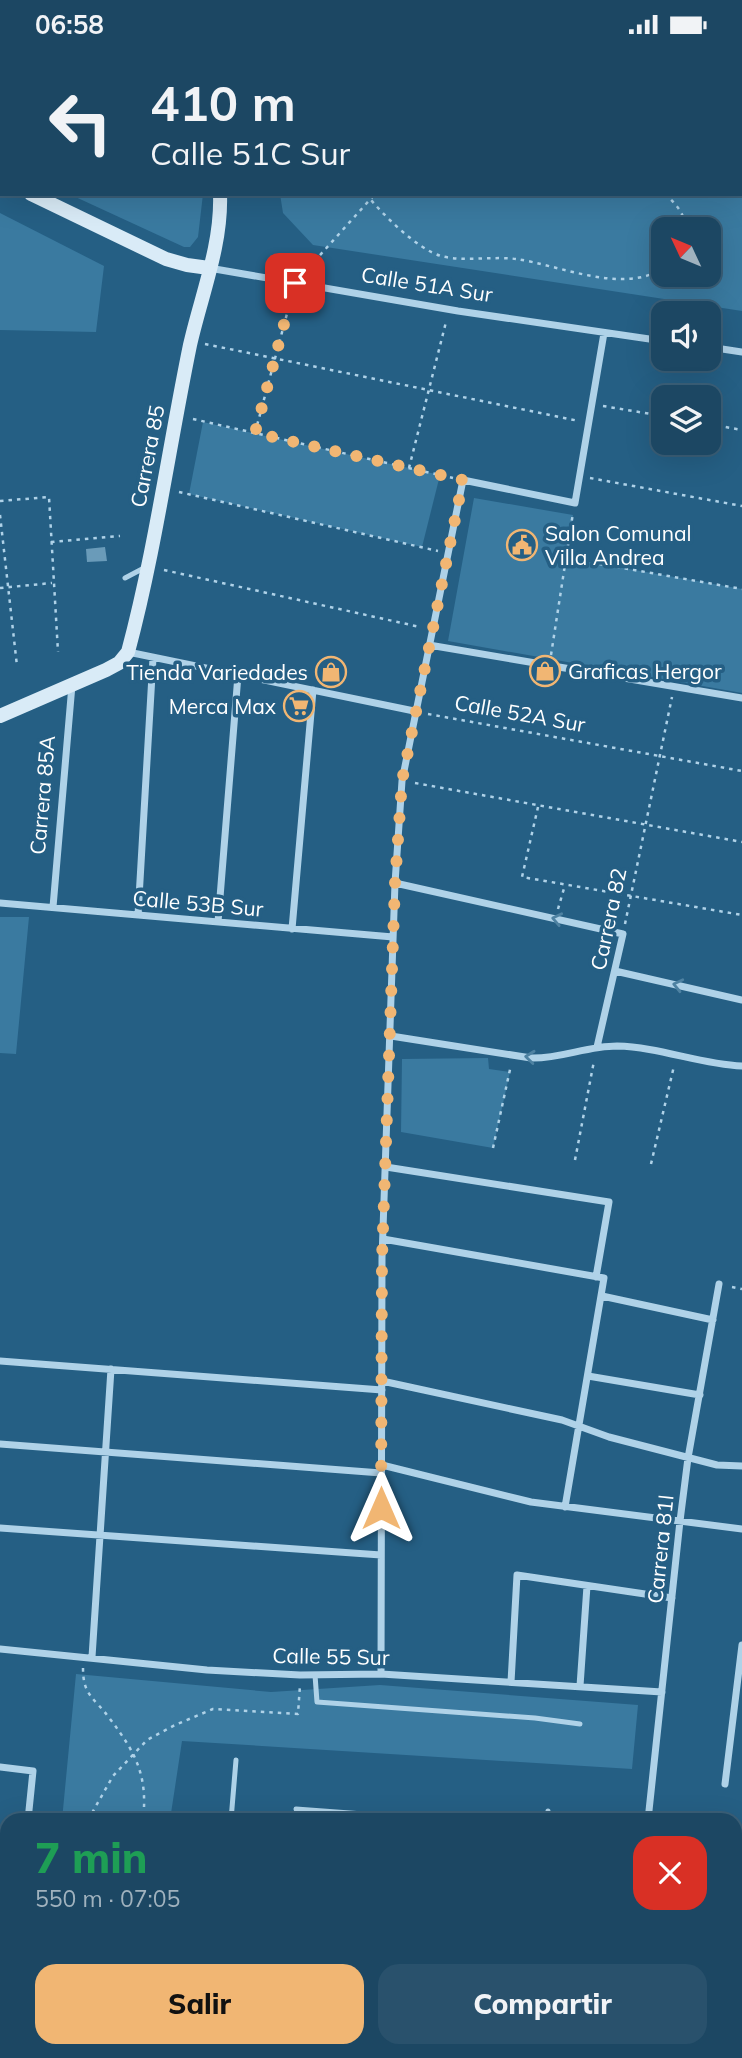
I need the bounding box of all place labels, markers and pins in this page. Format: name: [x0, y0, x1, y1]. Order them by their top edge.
pin: [265, 253, 325, 313]
place label: Salon Comunal Villa Andrea: [545, 520, 692, 570]
public building icon: Salon Comunal Villa Andrea: [505, 528, 539, 562]
shop icon: Graficas Hergor: [528, 654, 562, 688]
shop icon: Tienda Variedades: [314, 655, 348, 689]
place label: Graficas Hergor: [568, 658, 722, 684]
place label: Tienda Variedades: [126, 659, 308, 685]
supermarket icon: Merca Max: [282, 689, 316, 723]
place label: Merca Max: [169, 693, 276, 719]

